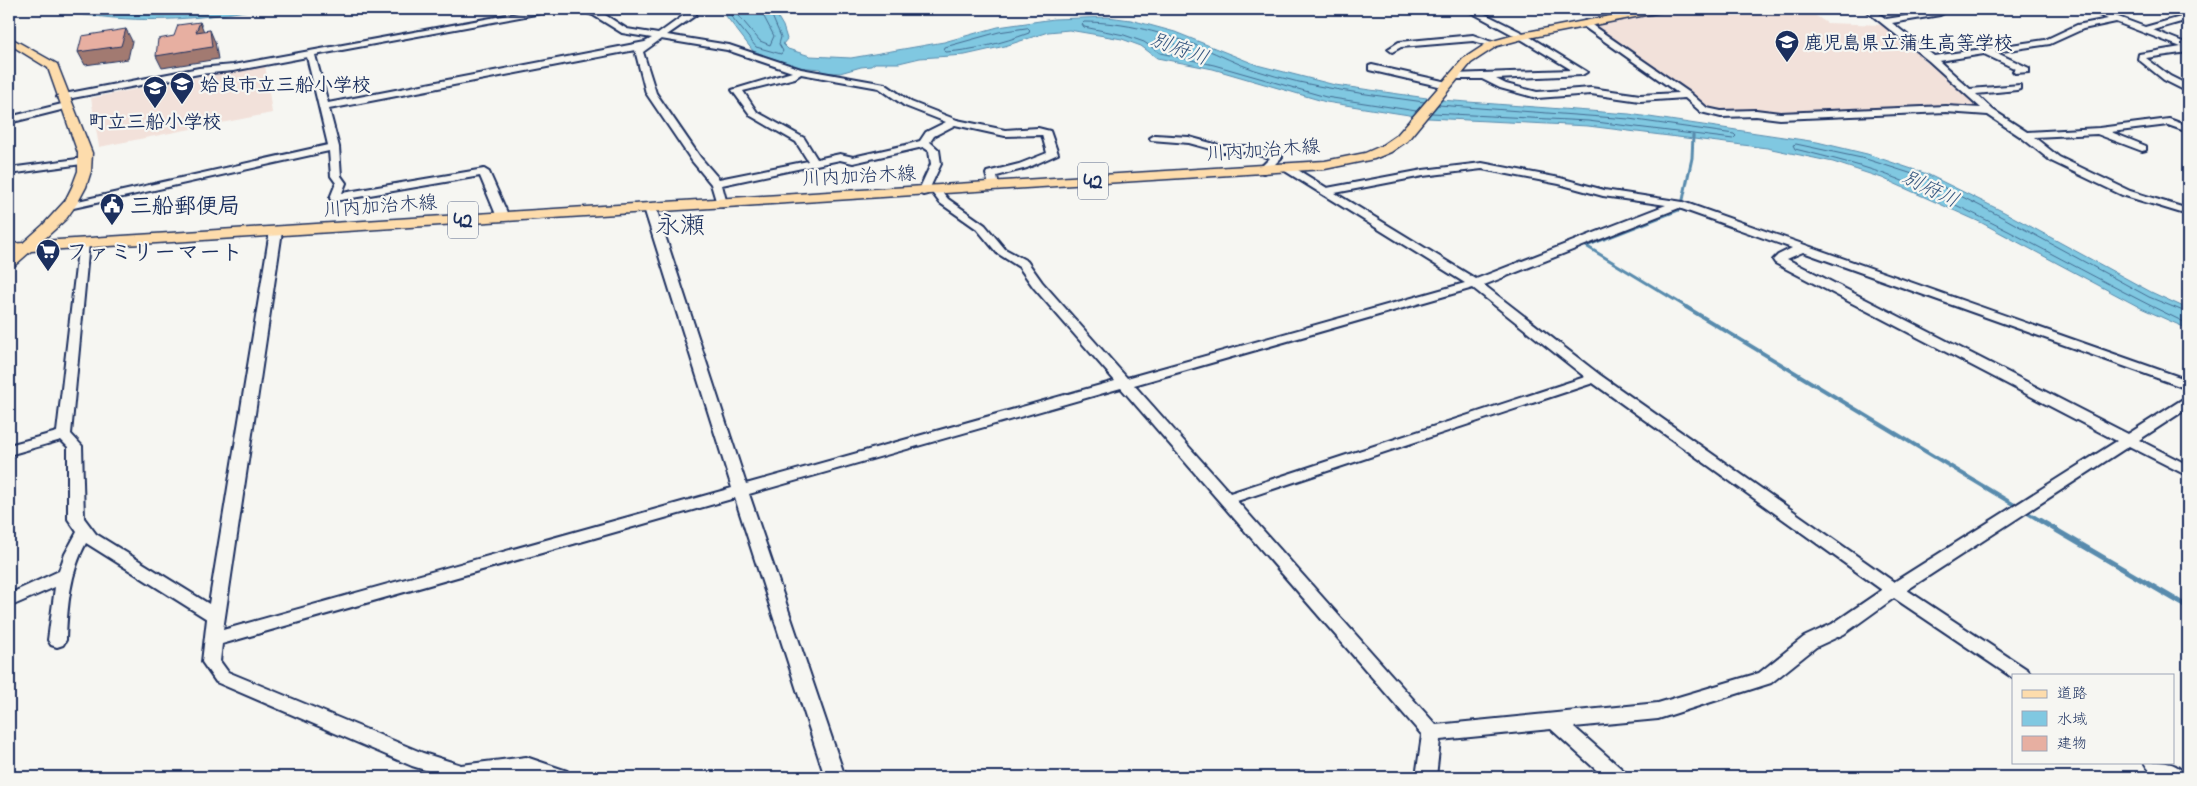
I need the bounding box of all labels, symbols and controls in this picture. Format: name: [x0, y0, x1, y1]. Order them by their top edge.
water label: 別府川: [1146, 26, 1212, 74]
school or university icon: 鹿児島県立蒲生高等学校: [1774, 29, 1800, 63]
place label: 鹿児島県立蒲生高等学校: [1804, 31, 2013, 58]
school or university icon: 姶良市立三船小学校: [169, 71, 195, 105]
place label: 姶良市立三船小学校: [200, 73, 371, 100]
school or university icon: 町立三船小学校: [142, 75, 168, 109]
place label: 町立三船小学校: [88, 110, 222, 137]
street label: 川内加治木線: [1205, 134, 1321, 169]
street label: 川内加治木線: [801, 161, 917, 194]
road number: 42: [1078, 162, 1108, 200]
water label: 別府川: [1897, 164, 1963, 216]
street label: 川内加治木線: [322, 190, 438, 225]
public building icon: 三船郵便局: [99, 192, 125, 226]
place label: 三船郵便局: [130, 192, 240, 224]
road number: 42: [448, 202, 478, 238]
district label: 永瀬: [655, 209, 705, 245]
supermarket icon: ファミリーマート: [35, 238, 61, 272]
place label: ファミリーマート: [66, 238, 243, 270]
legend: [2012, 674, 2174, 764]
text: 道路: [2057, 683, 2087, 705]
text: 水域: [2057, 709, 2087, 731]
text: 建物: [2057, 733, 2087, 755]

